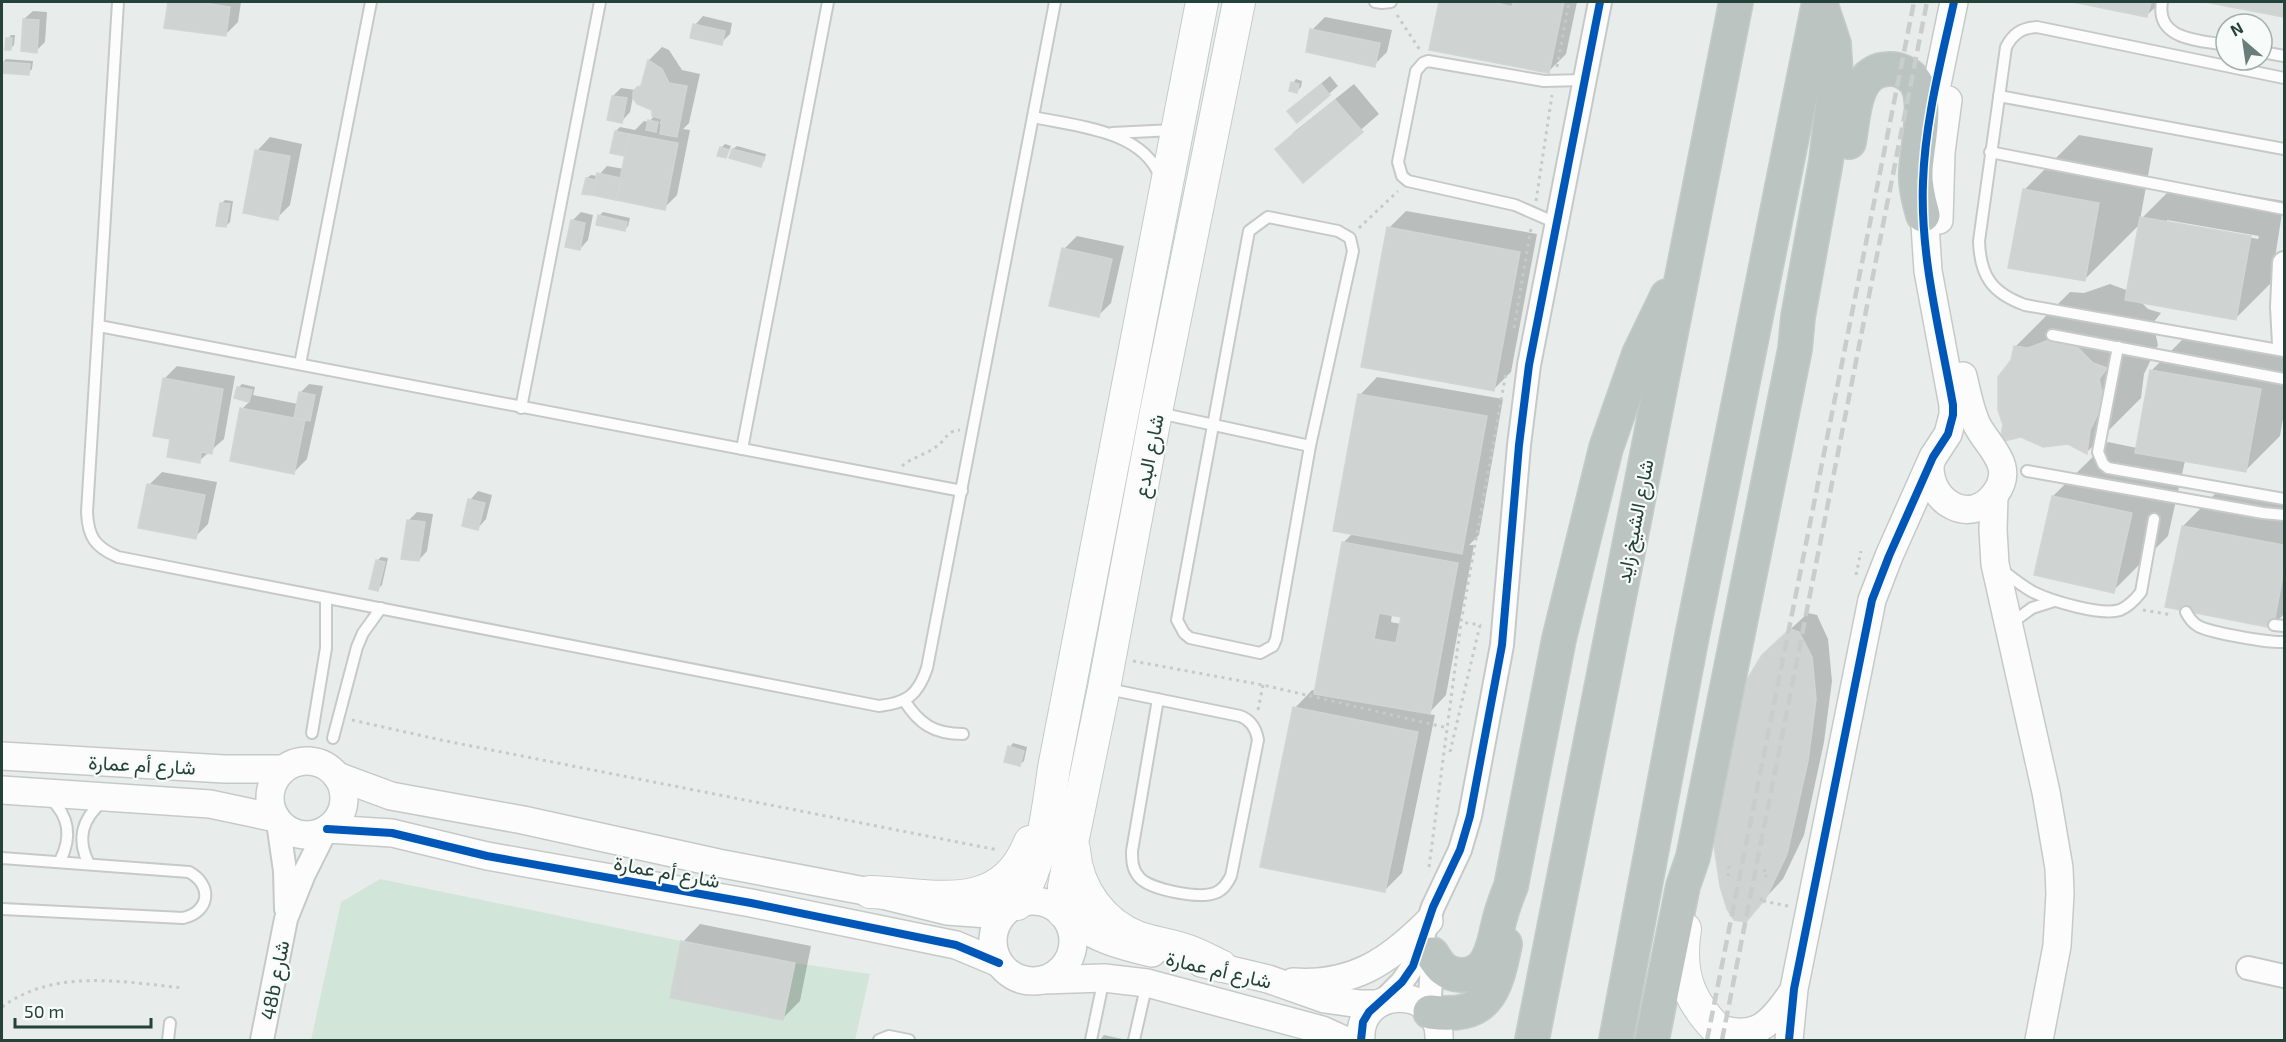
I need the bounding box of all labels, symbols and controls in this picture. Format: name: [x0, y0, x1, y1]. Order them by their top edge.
north arrow: [2214, 12, 2274, 72]
text: N: [2227, 17, 2246, 40]
street label: شارع البدع: [1128, 412, 1171, 501]
street label: شارع الشيخ زايد: [1610, 457, 1661, 585]
street label: شارع أم عمارة: [88, 749, 196, 782]
street label: شارع أم عمارة: [612, 850, 722, 895]
street label: 48b شارع: [255, 938, 296, 1022]
street label: شارع أم عمارة: [1163, 945, 1274, 996]
scale bar: [15, 991, 152, 1029]
text: 50 m: [24, 1000, 64, 1022]

